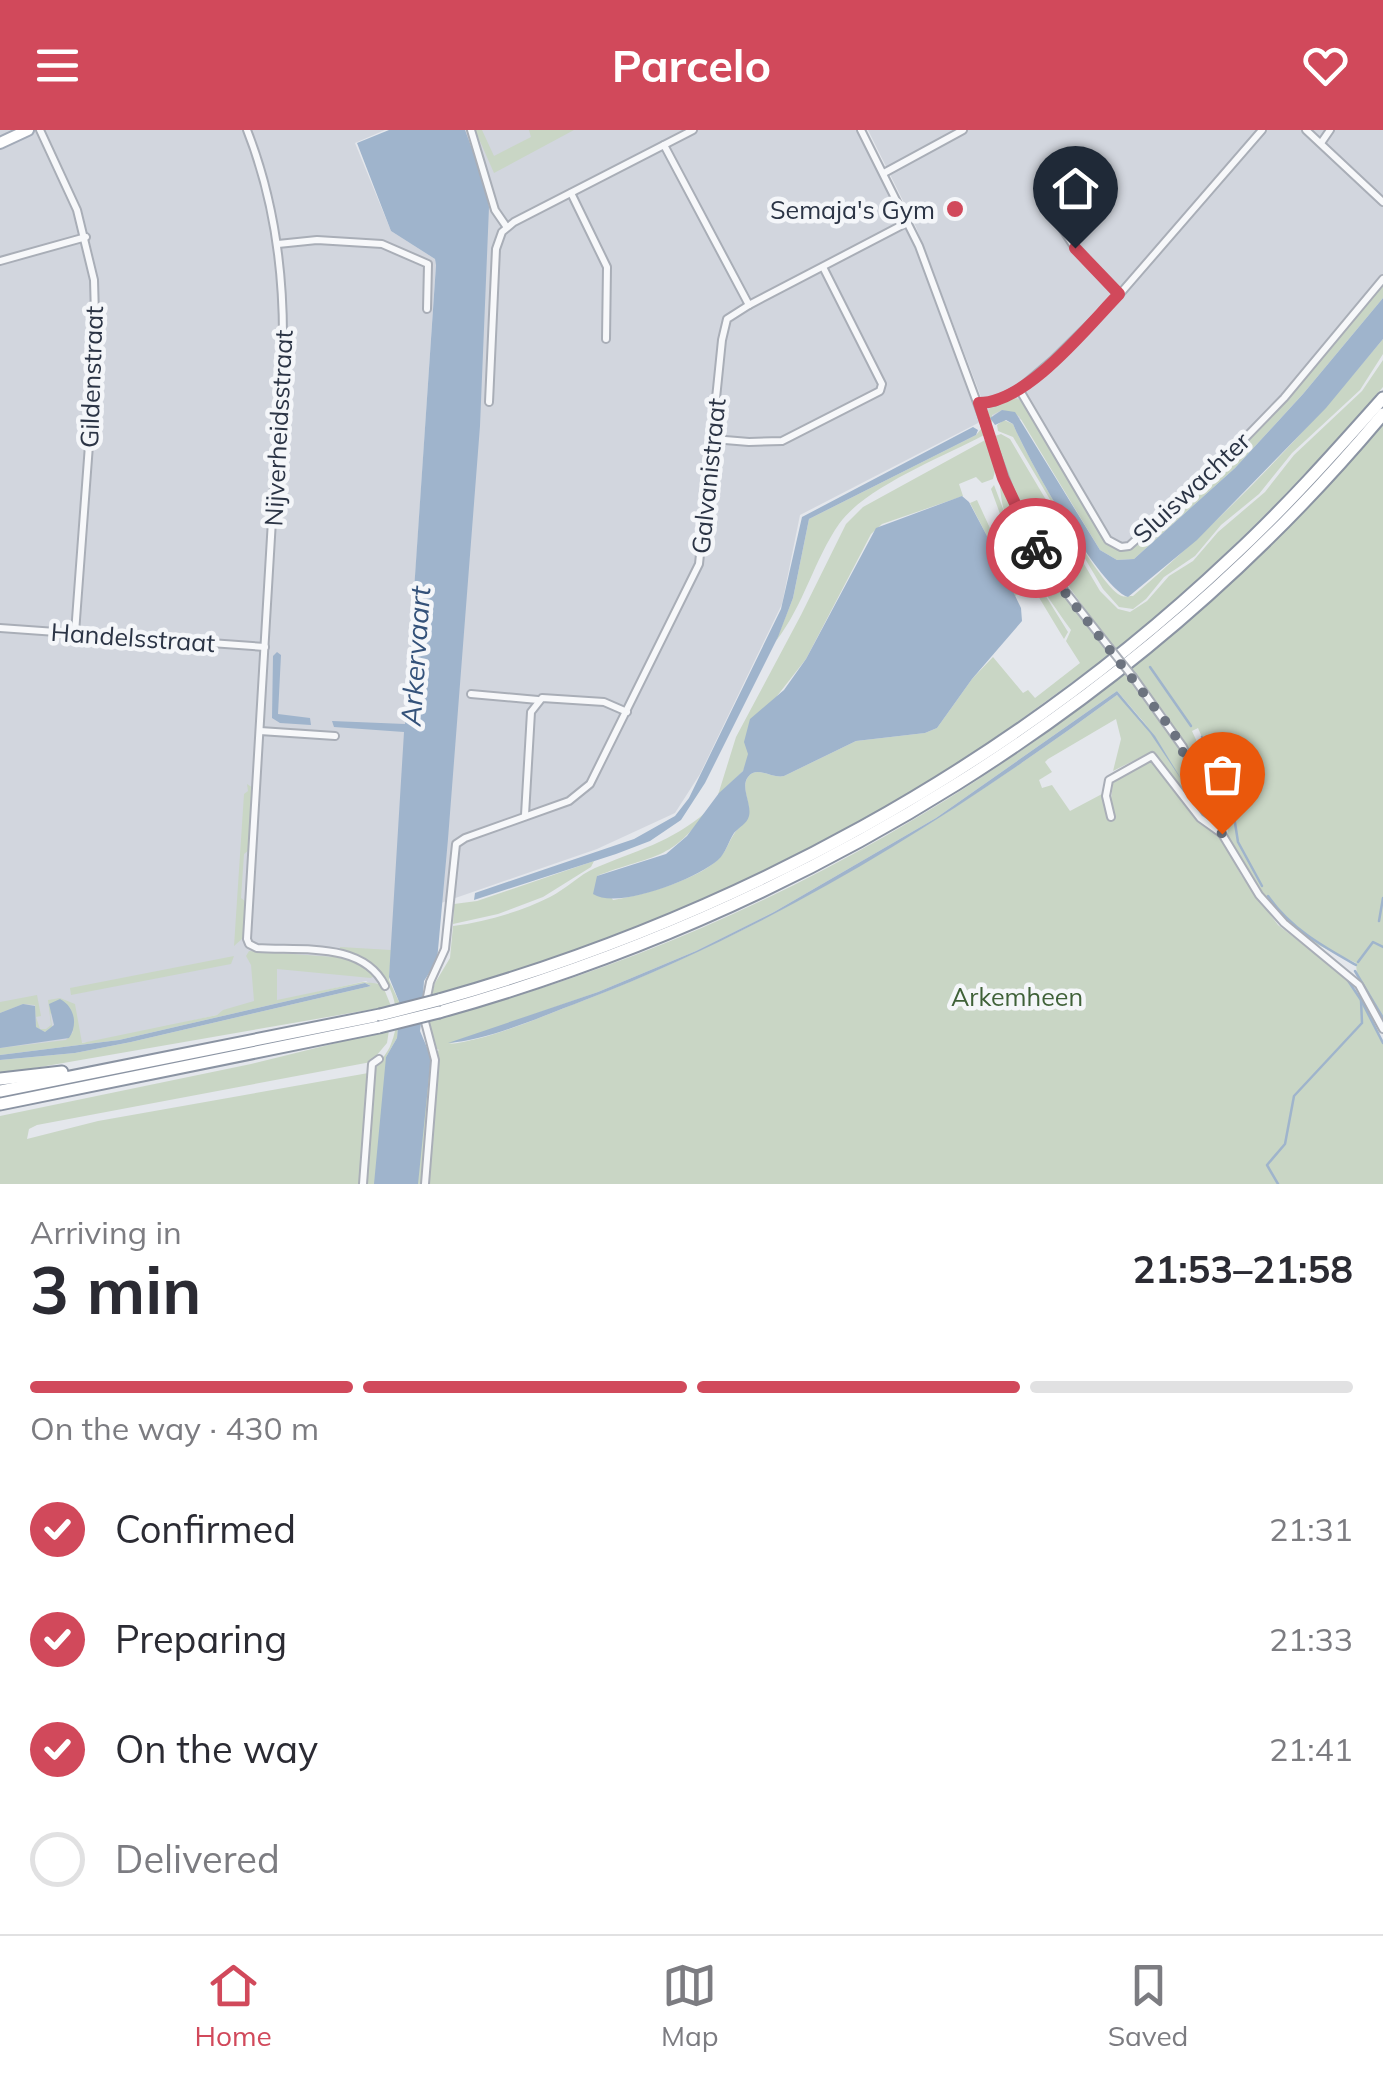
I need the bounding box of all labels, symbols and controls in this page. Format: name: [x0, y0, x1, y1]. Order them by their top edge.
text: Parcelo: [612, 37, 771, 93]
icon: menu: [30, 38, 85, 93]
icon: heart: [1298, 38, 1353, 93]
pin: [1033, 146, 1118, 249]
icon: home: [1048, 161, 1103, 216]
place label: Semaja's Gym: [770, 194, 935, 225]
marker: Semaja's Gym: [944, 198, 966, 220]
street label: Gildenstraat: [73, 305, 109, 449]
street label: Nijverheidsstraat: [257, 329, 299, 527]
street label: Galvanistraat: [684, 396, 732, 555]
street label: Sluiswachter: [1126, 425, 1256, 549]
courier: [986, 498, 1086, 598]
icon: bike: [1009, 521, 1064, 576]
water label: Arkervaart: [393, 584, 437, 728]
street label: Handelsstraat: [50, 616, 216, 658]
pin: [1180, 732, 1265, 835]
icon: bag: [1195, 747, 1250, 802]
park label: Arkemheen: [951, 981, 1083, 1012]
text: Arriving in: [30, 1212, 182, 1252]
text: 21:53–21:58: [1133, 1245, 1353, 1293]
text: 3 min: [30, 1249, 201, 1330]
text: On the way · 430 m: [30, 1408, 319, 1448]
icon: check: [30, 1502, 85, 1557]
text: Confirmed: [115, 1505, 296, 1553]
text: 21:31: [1269, 1509, 1353, 1549]
icon: check: [30, 1612, 85, 1667]
text: Preparing: [115, 1615, 287, 1663]
text: 21:33: [1269, 1619, 1353, 1659]
icon: check: [30, 1722, 85, 1777]
text: On the way: [115, 1725, 318, 1773]
text: 21:41: [1269, 1729, 1353, 1769]
text: Delivered: [115, 1835, 280, 1883]
tab: Home: [195, 1958, 272, 2053]
tab: Map: [661, 1958, 719, 2053]
tab: Saved: [1108, 1958, 1188, 2053]

